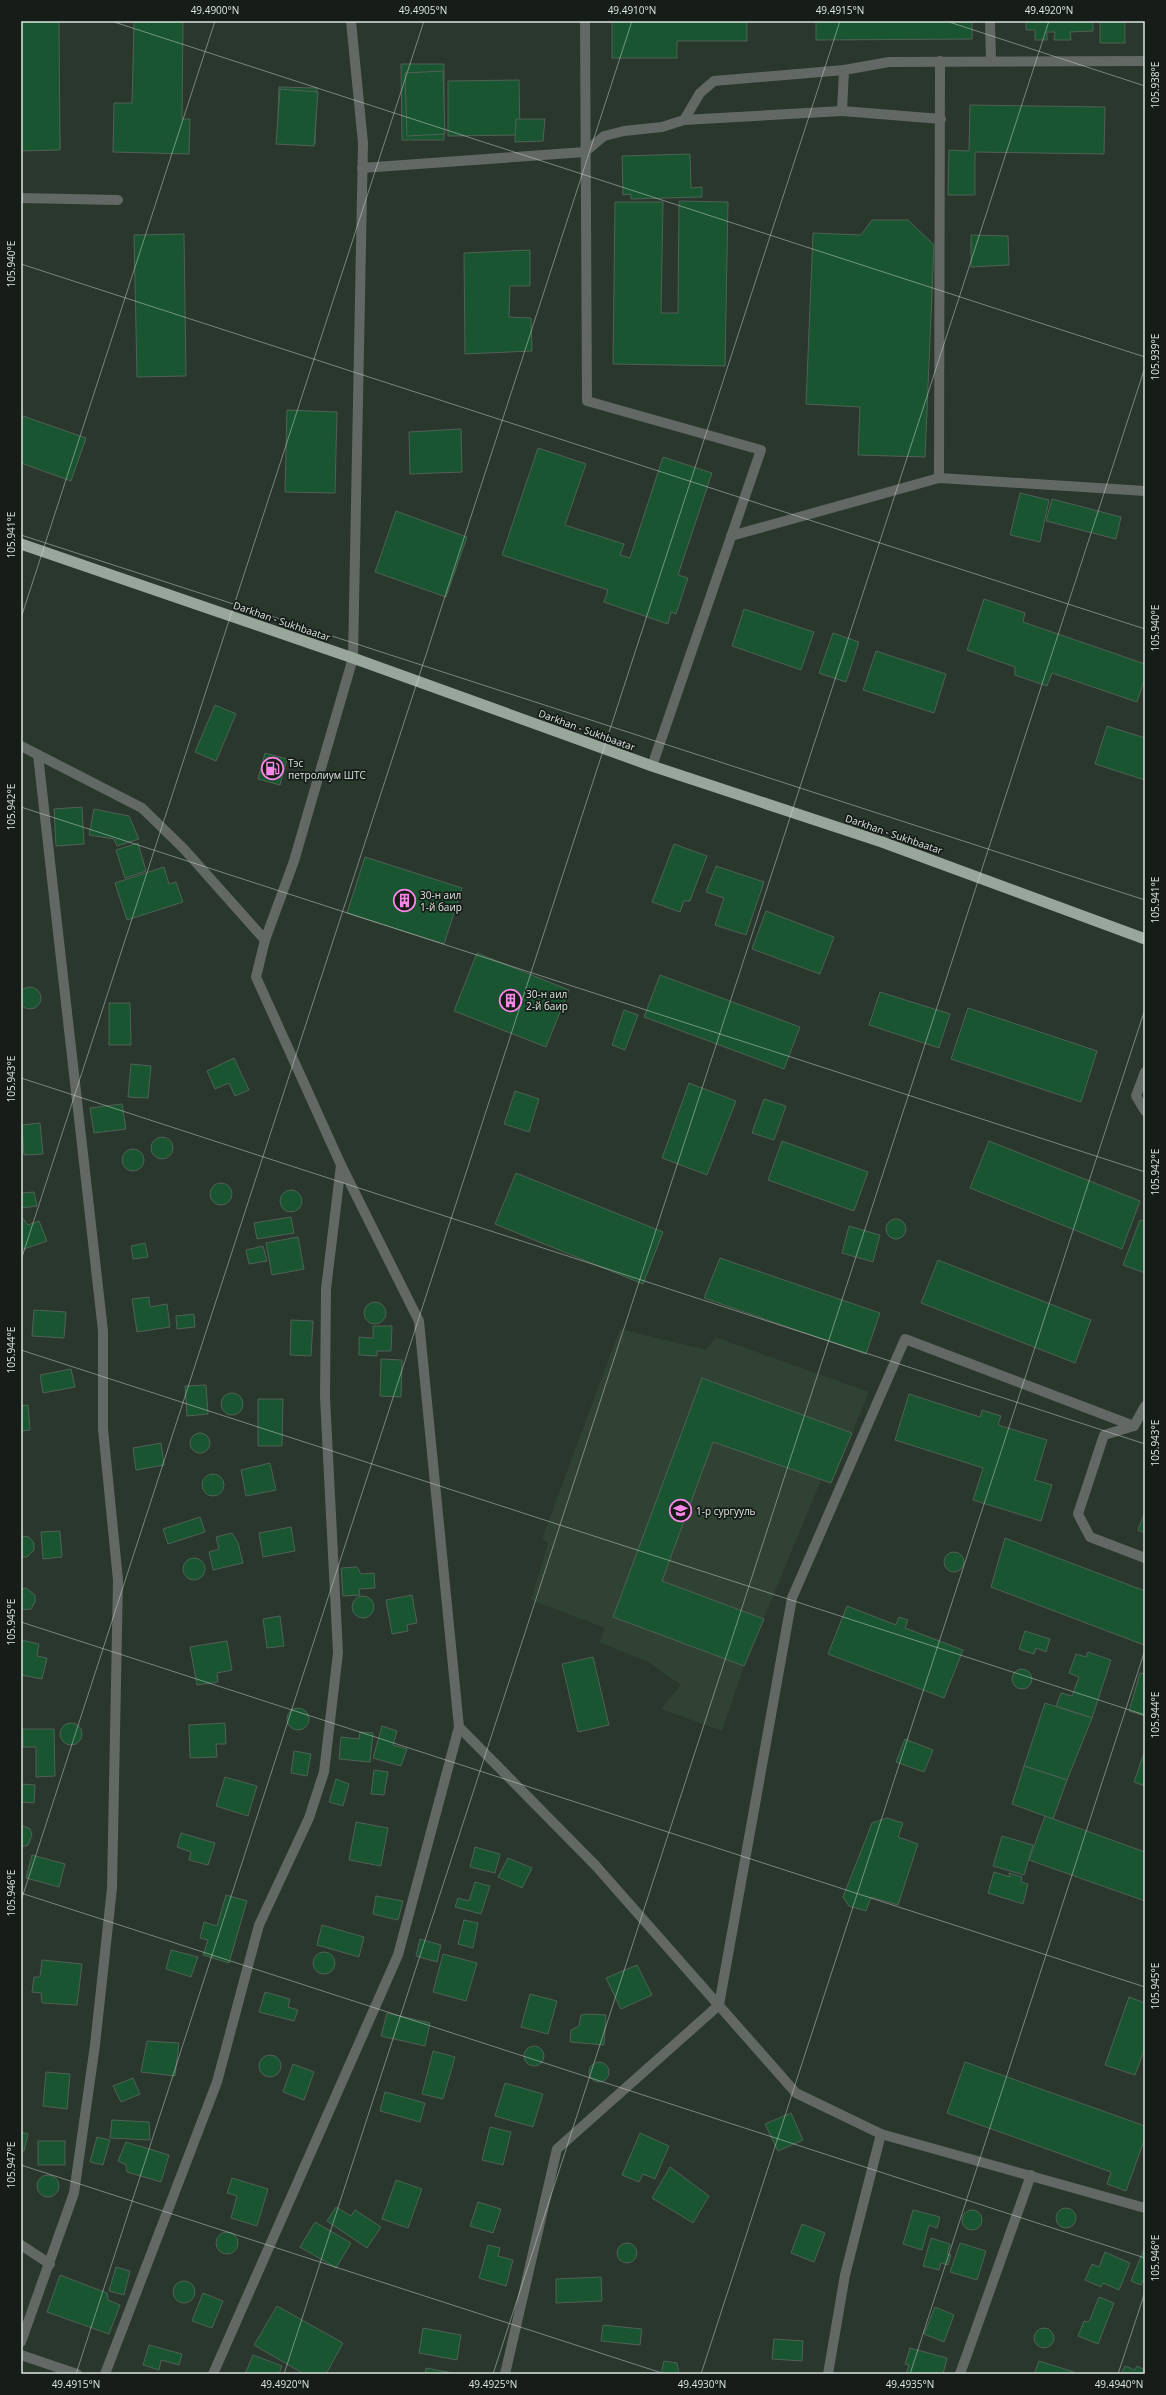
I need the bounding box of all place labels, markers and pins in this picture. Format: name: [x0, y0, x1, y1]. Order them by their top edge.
fuel station icon: Тэс петролиум ШТС: [259, 756, 285, 782]
place label: Тэс петролиум ШТС: [288, 756, 366, 782]
building icon: 30-н аил 1-й баир: [392, 888, 418, 914]
place label: 30-н аил 1-й баир: [420, 888, 462, 914]
building icon: 30-н аил 2-й баир: [498, 987, 524, 1013]
place label: 30-н аил 2-й баир: [526, 987, 568, 1013]
school or university icon: 1-р сургууль: [667, 1498, 693, 1524]
place label: 1-р сургууль: [696, 1504, 756, 1518]

